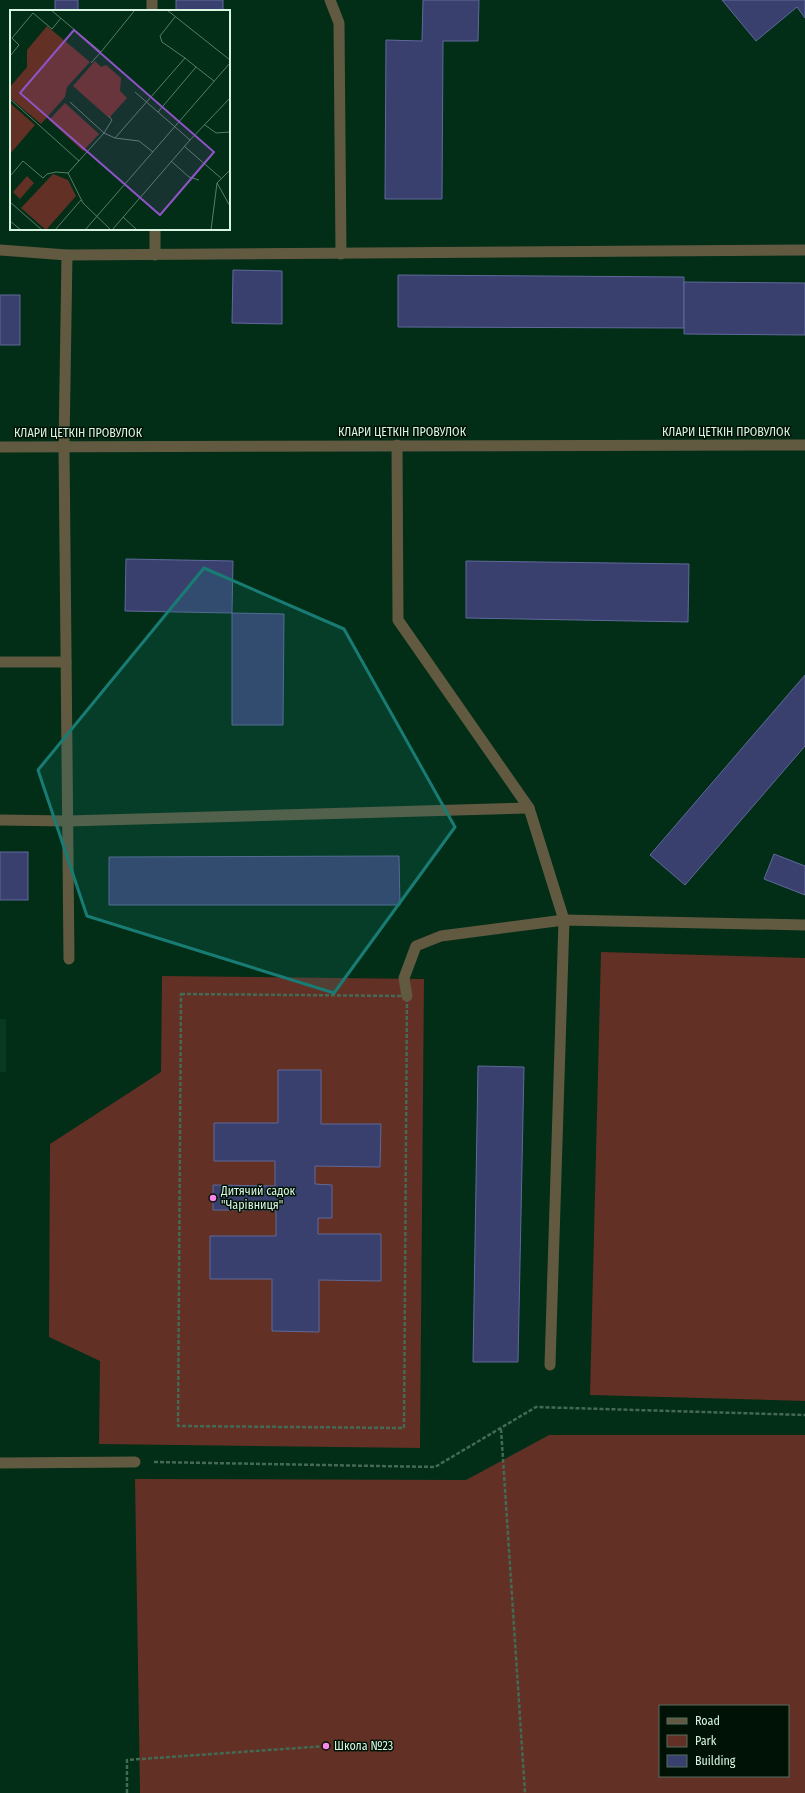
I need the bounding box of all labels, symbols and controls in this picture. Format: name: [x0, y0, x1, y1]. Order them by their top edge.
inset map: [10, 10, 230, 230]
street label: КЛАРИ ЦЕТКІН ПРОВУЛОК: [338, 425, 467, 439]
street label: КЛАРИ ЦЕТКІН ПРОВУЛОК: [662, 425, 791, 439]
street label: КЛАРИ ЦЕТКІН ПРОВУЛОК: [14, 426, 143, 440]
place label: Дитячий садок "Чарівниця": [220, 1184, 296, 1212]
marker: Дитячий садок "Чарівниця": [208, 1193, 218, 1203]
legend: [659, 1705, 789, 1777]
text: Road: [695, 1714, 720, 1728]
text: Park: [695, 1734, 717, 1748]
place label: Школа №23: [334, 1739, 393, 1753]
marker: Школа №23: [321, 1741, 331, 1751]
text: Building: [695, 1754, 736, 1768]

